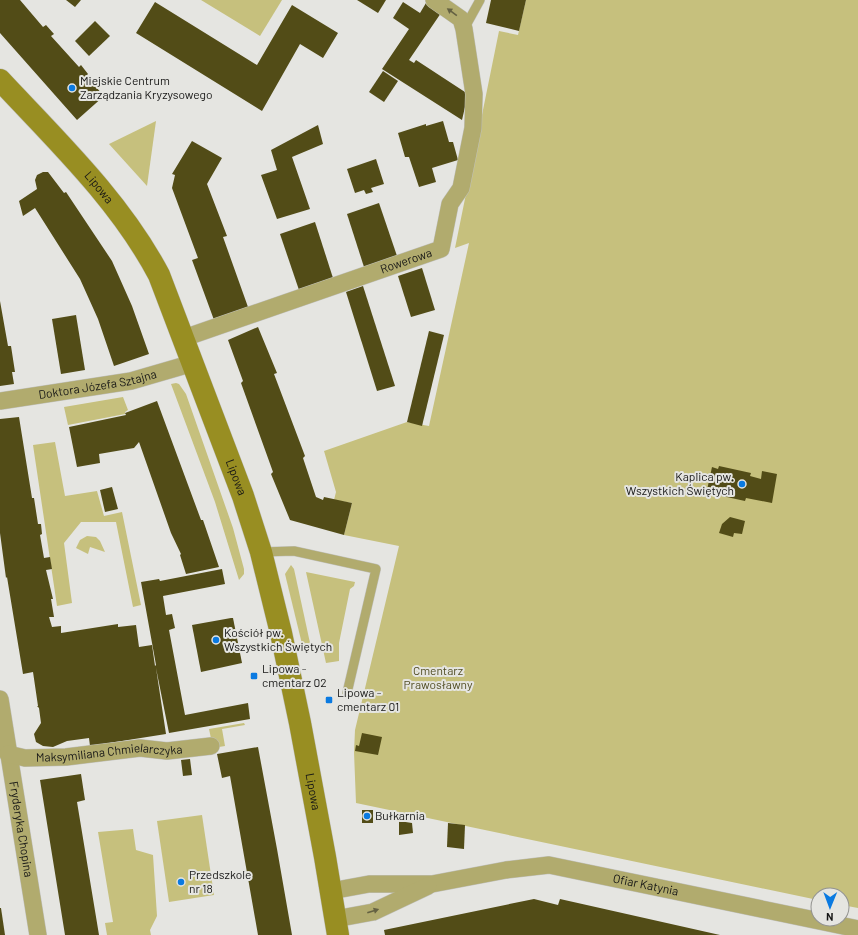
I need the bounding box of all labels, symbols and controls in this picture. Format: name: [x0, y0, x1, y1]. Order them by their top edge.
one-way arrow: [446, 8, 457, 16]
place label: Miejskie Centrum Zarządzania Kryzysowego: [80, 73, 213, 101]
marker: Miejskie Centrum Zarządzania Kryzysowego: [67, 83, 77, 93]
street label: Lipowa: [82, 168, 117, 206]
street label: Rowerowa: [378, 245, 433, 276]
street label: Doktora Józefa Sztajna: [37, 366, 158, 401]
street label: Lipowa: [224, 457, 250, 497]
place label: Kaplica pw. Wszystkich Świętych: [626, 469, 734, 497]
marker: Kaplica pw. Wszystkich Świętych: [737, 479, 747, 489]
place label: Kościół pw. Wszystkich Świętych: [224, 625, 332, 653]
marker: Kościół pw. Wszystkich Świętych: [211, 635, 221, 645]
place label: Lipowa - cmentarz 02: [262, 661, 327, 689]
park label: Cmentarz Prawosławny: [404, 663, 473, 691]
marker: Lipowa - cmentarz 02: [249, 671, 259, 681]
place label: Lipowa - cmentarz 01: [337, 685, 399, 713]
marker: Lipowa - cmentarz 01: [324, 695, 334, 705]
street label: Maksymiliana Chmielarczyka: [36, 740, 183, 764]
street label: Lipowa: [303, 772, 324, 811]
street label: Fryderyka Chopina: [7, 780, 37, 878]
place label: Bułkarnia: [375, 808, 425, 822]
marker: Bułkarnia: [362, 811, 372, 821]
place label: Przedszkole nr 18: [189, 867, 251, 895]
street label: Ofiar Katynia: [612, 870, 680, 898]
marker: Przedszkole nr 18: [176, 877, 186, 887]
north arrow: [810, 887, 850, 927]
one-way arrow: [368, 908, 380, 914]
text: N: [826, 911, 834, 924]

